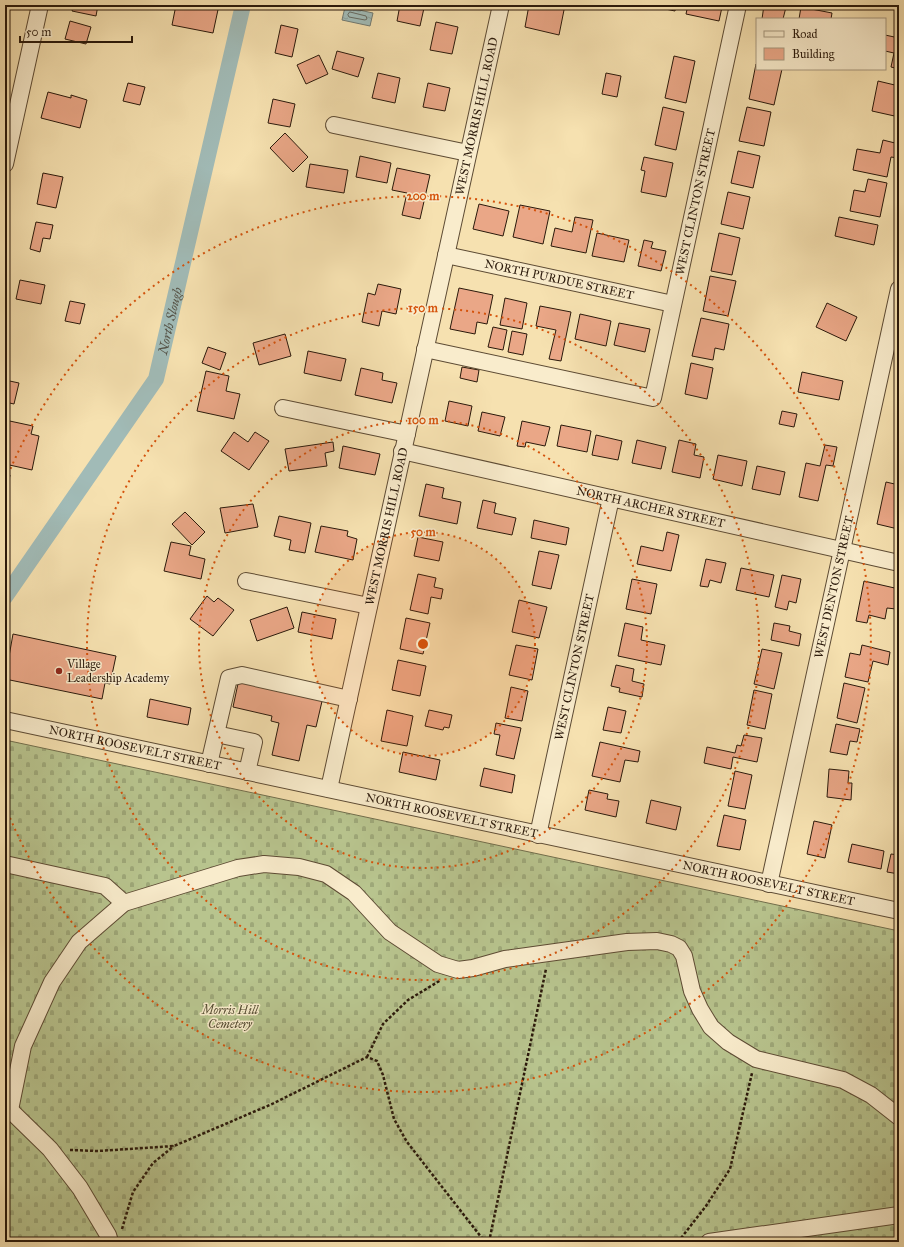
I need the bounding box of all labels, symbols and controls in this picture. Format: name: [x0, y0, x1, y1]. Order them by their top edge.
scale bar: [20, 18, 132, 44]
legend: [756, 18, 886, 70]
text: 50 m: [26, 25, 51, 39]
text: Road: [792, 27, 818, 41]
street label: WEST MORRIS HILL ROAD: [453, 36, 501, 196]
text: Building: [792, 47, 835, 62]
street label: WEST CLINTON STREET: [673, 127, 718, 276]
text: 200 m: [407, 189, 440, 203]
street label: NORTH PURDUE STREET: [483, 257, 635, 302]
water label: North Slough: [155, 285, 186, 357]
text: 150 m: [408, 301, 439, 315]
text: 100 m: [407, 413, 440, 427]
street label: WEST MORRIS HILL ROAD: [363, 446, 411, 606]
street label: NORTH ARCHER STREET: [575, 484, 727, 531]
street label: WEST DENTON STREET: [812, 515, 856, 659]
text: 50 m: [410, 525, 437, 539]
street label: WEST CLINTON STREET: [552, 593, 597, 741]
centre of rings: [416, 637, 430, 651]
place label: Village Leadership Academy: [66, 657, 169, 685]
marker: Village Leadership Academy: [54, 666, 64, 676]
street label: NORTH ROOSEVELT STREET: [48, 723, 223, 773]
street label: NORTH ROOSEVELT STREET: [364, 790, 539, 841]
street label: NORTH ROOSEVELT STREET: [681, 858, 856, 908]
park label: Morris Hill Cemetery: [201, 1003, 260, 1031]

